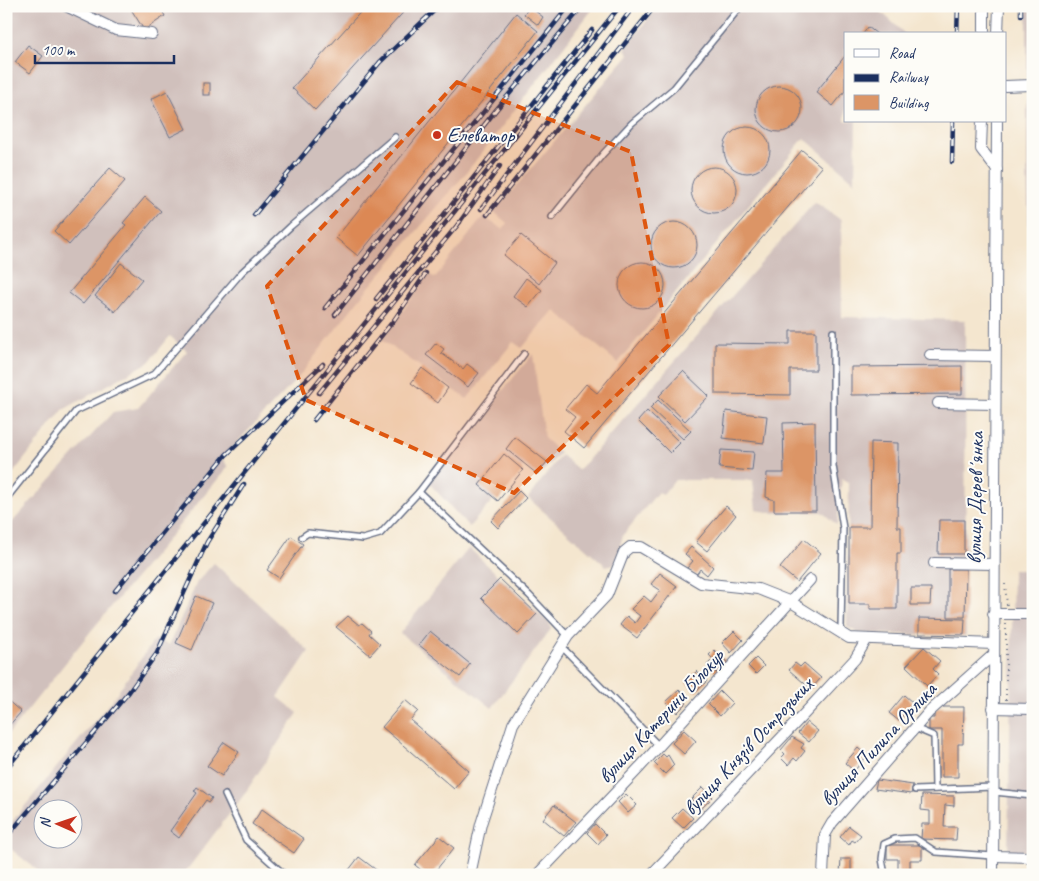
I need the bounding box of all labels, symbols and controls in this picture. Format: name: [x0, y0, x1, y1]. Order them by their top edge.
scale bar: [35, 32, 174, 64]
legend: [844, 32, 1006, 122]
text: 100 m: [42, 41, 76, 60]
text: Road: [889, 44, 916, 63]
text: Railway: [889, 68, 930, 87]
text: Building: [889, 94, 929, 113]
place label: Елеватор: [447, 122, 515, 148]
marker: Елеватор: [431, 129, 443, 141]
street label: вулиця Деревʼянка: [961, 430, 989, 564]
street label: вулиця Катерини Білокур: [592, 642, 731, 789]
street label: вулиця Князів Острозьких: [677, 670, 820, 820]
street label: вулиця Пилипа Орлика: [814, 676, 943, 811]
north arrow: [32, 798, 82, 848]
text: N: [37, 817, 54, 828]

